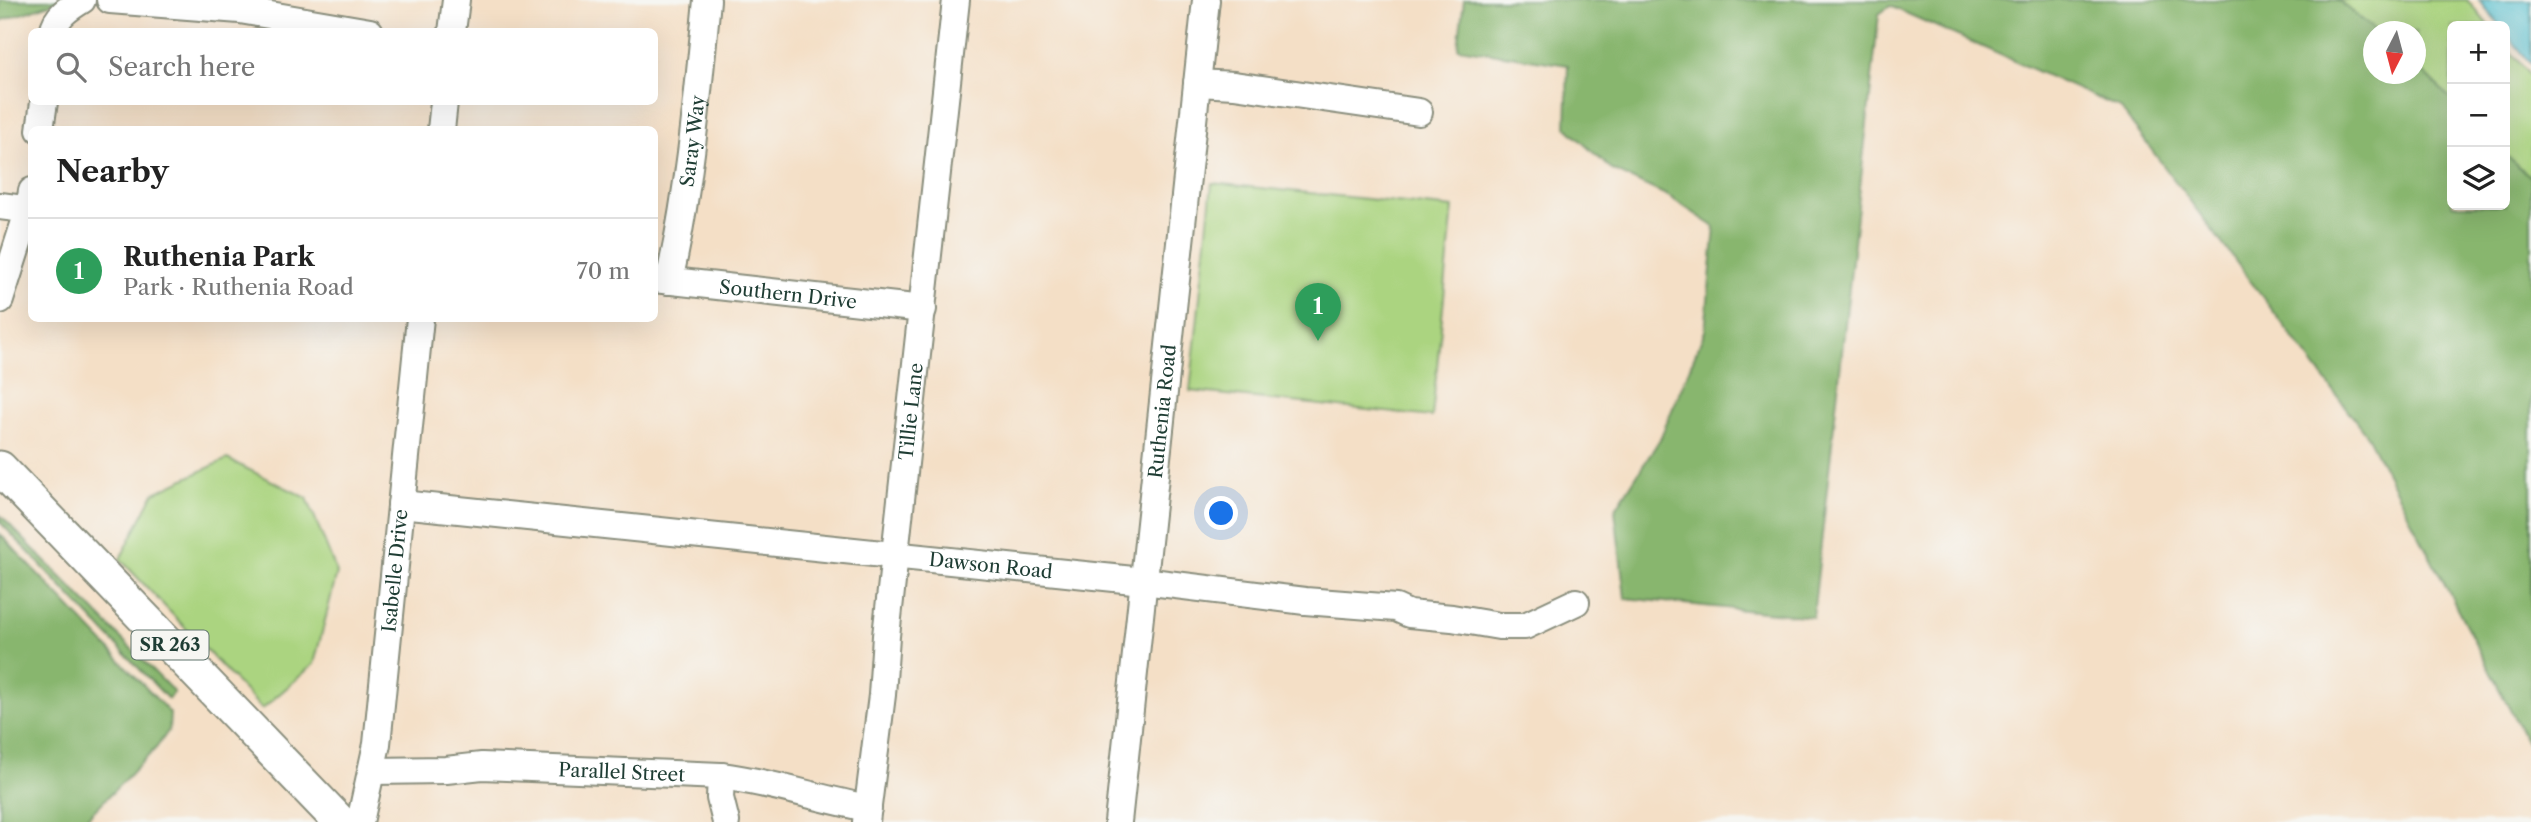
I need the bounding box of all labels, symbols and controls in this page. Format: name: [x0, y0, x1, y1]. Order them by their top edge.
north arrow: [2363, 21, 2426, 84]
map controls: [2447, 21, 2510, 210]
button: +: [2447, 21, 2510, 84]
search box: [28, 28, 658, 105]
icon: search: [52, 48, 90, 86]
text: Search here: [108, 51, 255, 83]
button: −: [2447, 84, 2510, 147]
street label: Saray Way: [675, 93, 709, 188]
button: layers: [2447, 147, 2510, 210]
text: Nearby: [56, 153, 169, 190]
text: Ruthenia Park: [123, 241, 315, 273]
text: 1: [74, 257, 84, 285]
text: 70 m: [577, 257, 630, 285]
text: Park · Ruthenia Road: [123, 273, 354, 301]
street label: Southern Drive: [718, 275, 858, 313]
pin: 1: [1295, 283, 1341, 341]
street label: Ruthenia Road: [1143, 343, 1181, 479]
street label: Tillie Lane: [894, 362, 927, 461]
your location: [1204, 496, 1238, 530]
street label: Isabelle Drive: [377, 508, 412, 633]
street label: Dawson Road: [928, 547, 1054, 583]
road number: SR 263: [132, 630, 208, 660]
street label: Parallel Street: [558, 758, 686, 786]

